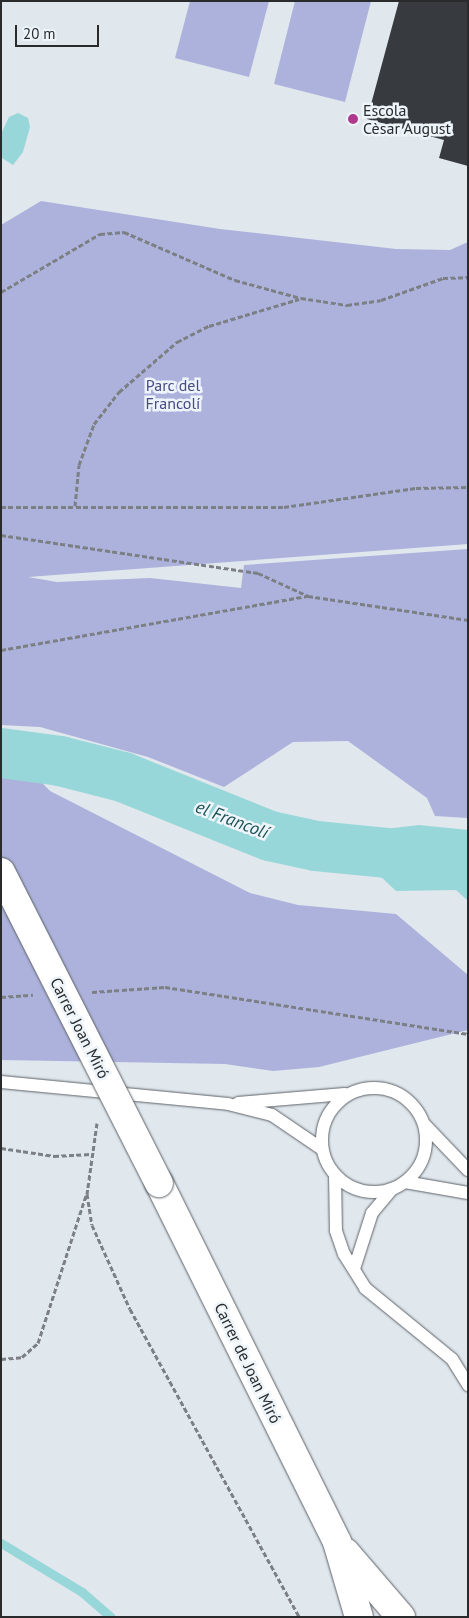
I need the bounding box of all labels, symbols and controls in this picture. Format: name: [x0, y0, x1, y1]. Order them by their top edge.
scale bar: [18, 15, 101, 47]
text: 20 m: [23, 24, 56, 43]
place label: Escola Cèsar August: [363, 100, 451, 138]
marker: Escola Cèsar August: [347, 113, 359, 125]
park label: Parc del Francolí: [146, 375, 200, 413]
water label: el Francolí: [192, 796, 272, 844]
street label: Carrer Joan Miró: [46, 974, 114, 1082]
street label: Carrer de Joan Miró: [211, 1300, 285, 1426]

